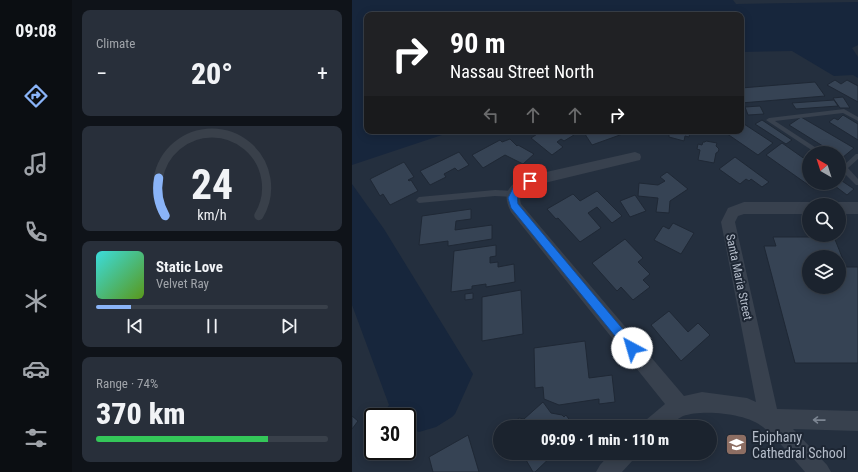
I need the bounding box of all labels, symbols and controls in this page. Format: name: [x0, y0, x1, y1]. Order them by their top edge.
text: 09:08: [15, 20, 57, 41]
text: 90 m: [450, 27, 506, 60]
icon: right: [384, 28, 436, 80]
text: Climate: [96, 36, 135, 51]
text: 20°: [191, 56, 233, 91]
text: −: [96, 61, 107, 86]
text: +: [317, 61, 328, 86]
text: Nassau Street North: [450, 61, 594, 82]
icon: directions: [22, 82, 50, 110]
icon: left: [480, 104, 502, 126]
icon: ahead: [522, 104, 544, 126]
icon: ahead: [564, 104, 586, 126]
icon: right: [606, 104, 628, 126]
north arrow: [802, 146, 846, 190]
map controls: [802, 146, 846, 294]
icon: music: [22, 150, 50, 178]
text: 24: [191, 160, 233, 209]
pin: [513, 164, 547, 198]
icon: arrive: [519, 170, 541, 192]
button: search: [802, 198, 846, 242]
text: km/h: [197, 207, 227, 223]
icon: phone: [22, 218, 50, 246]
street label: Santa Maria Street: [723, 233, 755, 322]
button: layers: [802, 250, 846, 294]
text: Static Love: [156, 258, 223, 276]
text: Velvet Ray: [156, 276, 209, 291]
icon: climate: [22, 287, 50, 315]
icon: previous: [124, 315, 146, 337]
icon: pause: [201, 315, 223, 337]
icon: next: [278, 315, 300, 337]
position arrow: [611, 327, 653, 369]
icon: car: [22, 355, 50, 383]
text: Range · 74%: [96, 376, 158, 391]
text: 370 km: [96, 396, 185, 431]
speed limit sign: 30: [364, 408, 416, 460]
one-way arrow: [813, 416, 826, 424]
icon: filters: [22, 424, 50, 452]
place label: Epiphany Cathedral School: [752, 429, 846, 461]
text: 09:09 · 1 min · 110 m: [541, 431, 669, 449]
school or university icon: Epiphany Cathedral School: [724, 432, 750, 458]

